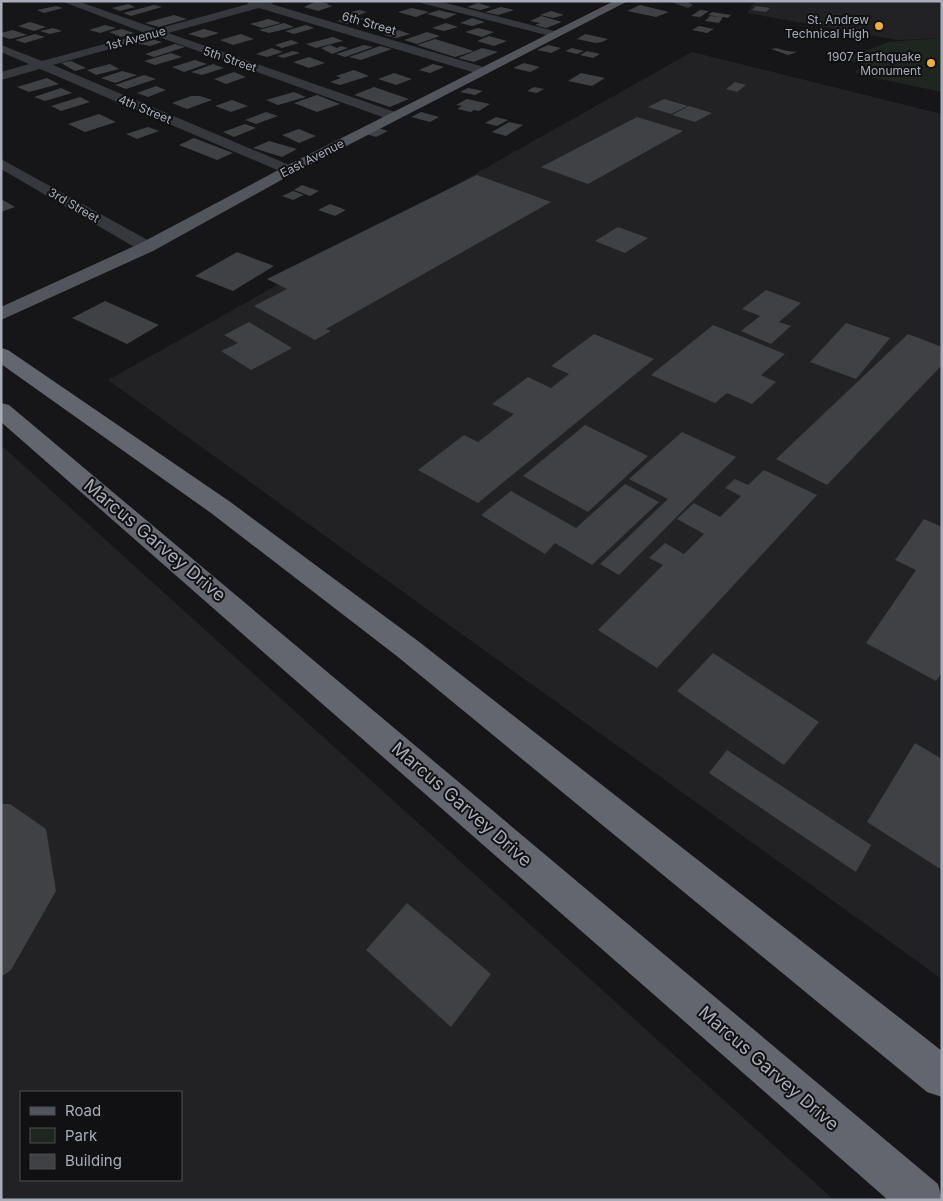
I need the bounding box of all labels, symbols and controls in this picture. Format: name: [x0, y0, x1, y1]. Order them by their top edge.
street label: 6th Street: [340, 8, 398, 38]
place label: St. Andrew Technical High: [785, 12, 869, 41]
marker: St. Andrew Technical High: [873, 20, 885, 32]
street label: 1st Avenue: [105, 23, 167, 53]
street label: 5th Street: [201, 43, 259, 75]
place label: 1907 Earthquake Monument: [827, 49, 921, 78]
marker: 1907 Earthquake Monument: [925, 57, 937, 69]
street label: 4th Street: [116, 91, 174, 127]
street label: East Avenue: [278, 135, 346, 181]
street label: 3rd Street: [46, 184, 102, 226]
street label: Marcus Garvey Drive: [80, 475, 230, 605]
street label: Marcus Garvey Drive: [388, 737, 536, 871]
street label: Marcus Garvey Drive: [695, 1001, 843, 1135]
legend: [20, 1091, 182, 1181]
text: Road: [65, 1101, 101, 1120]
text: Park: [65, 1126, 98, 1145]
text: Building: [65, 1151, 122, 1170]

